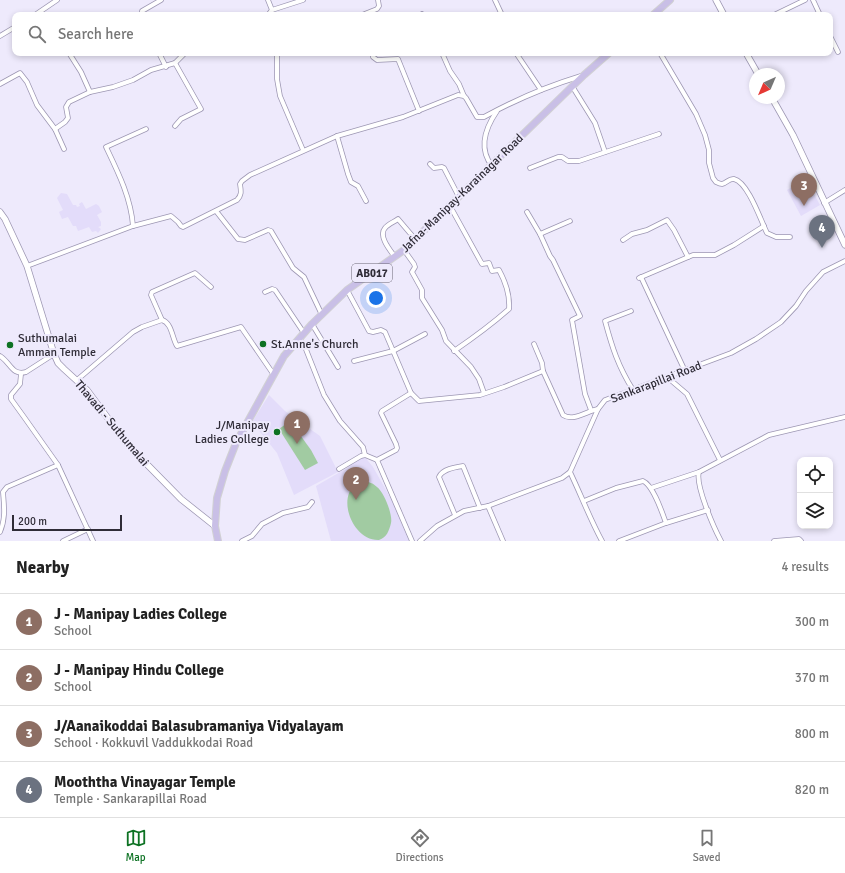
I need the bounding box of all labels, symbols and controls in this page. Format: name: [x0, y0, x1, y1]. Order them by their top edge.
search box: [12, 12, 833, 56]
icon: search: [26, 23, 48, 45]
text: Search here: [58, 25, 134, 43]
north arrow: [749, 68, 785, 104]
street label: Jafna-Manipay-Karainagar Road: [398, 131, 527, 256]
pin: 3: [791, 173, 817, 206]
pin: 4: [809, 215, 835, 248]
road number: AB017: [352, 264, 392, 282]
your location: [366, 288, 386, 308]
place label: Suthumalai Amman Temple: [18, 331, 96, 360]
place label: St.Anne's Church: [271, 337, 359, 352]
marker: St.Anne's Church: [258, 339, 268, 349]
marker: Suthumalai Amman Temple: [5, 340, 15, 350]
street label: Sankarapillai Road: [609, 358, 704, 407]
street label: Thavadi - Suthumalai: [71, 377, 152, 469]
pin: 1: [284, 411, 310, 444]
place label: J/Manipay Ladies College: [195, 418, 269, 447]
marker: J/Manipay Ladies College: [272, 427, 282, 437]
map controls: [797, 457, 833, 529]
button: locate: [797, 457, 833, 493]
pin: 2: [343, 467, 369, 500]
button: layers: [797, 493, 833, 529]
scale bar: [12, 513, 122, 532]
text: 200 m: [18, 515, 47, 528]
text: Nearby: [16, 557, 69, 578]
text: 4 results: [781, 559, 829, 575]
text: J - Manipay Ladies College: [54, 605, 227, 623]
text: 1: [25, 614, 33, 630]
text: 300 m: [795, 614, 829, 630]
text: School: [54, 623, 92, 639]
text: J - Manipay Hindu College: [54, 661, 224, 679]
text: 2: [25, 670, 33, 686]
text: 370 m: [795, 670, 829, 686]
text: School: [54, 679, 92, 695]
text: J/Aanaikoddai Balasubramaniya Vidyalayam: [54, 717, 344, 735]
text: 3: [25, 726, 33, 742]
text: 800 m: [795, 726, 829, 742]
text: School · Kokkuvil Vaddukkodai Road: [54, 735, 253, 751]
text: Mooththa Vinayagar Temple: [54, 773, 236, 791]
text: 4: [25, 782, 33, 798]
text: 820 m: [795, 782, 829, 798]
text: Temple · Sankarapillai Road: [54, 791, 207, 807]
tab: Map: [125, 827, 147, 864]
tab: Directions: [396, 827, 444, 864]
tab: Saved: [693, 827, 720, 864]

